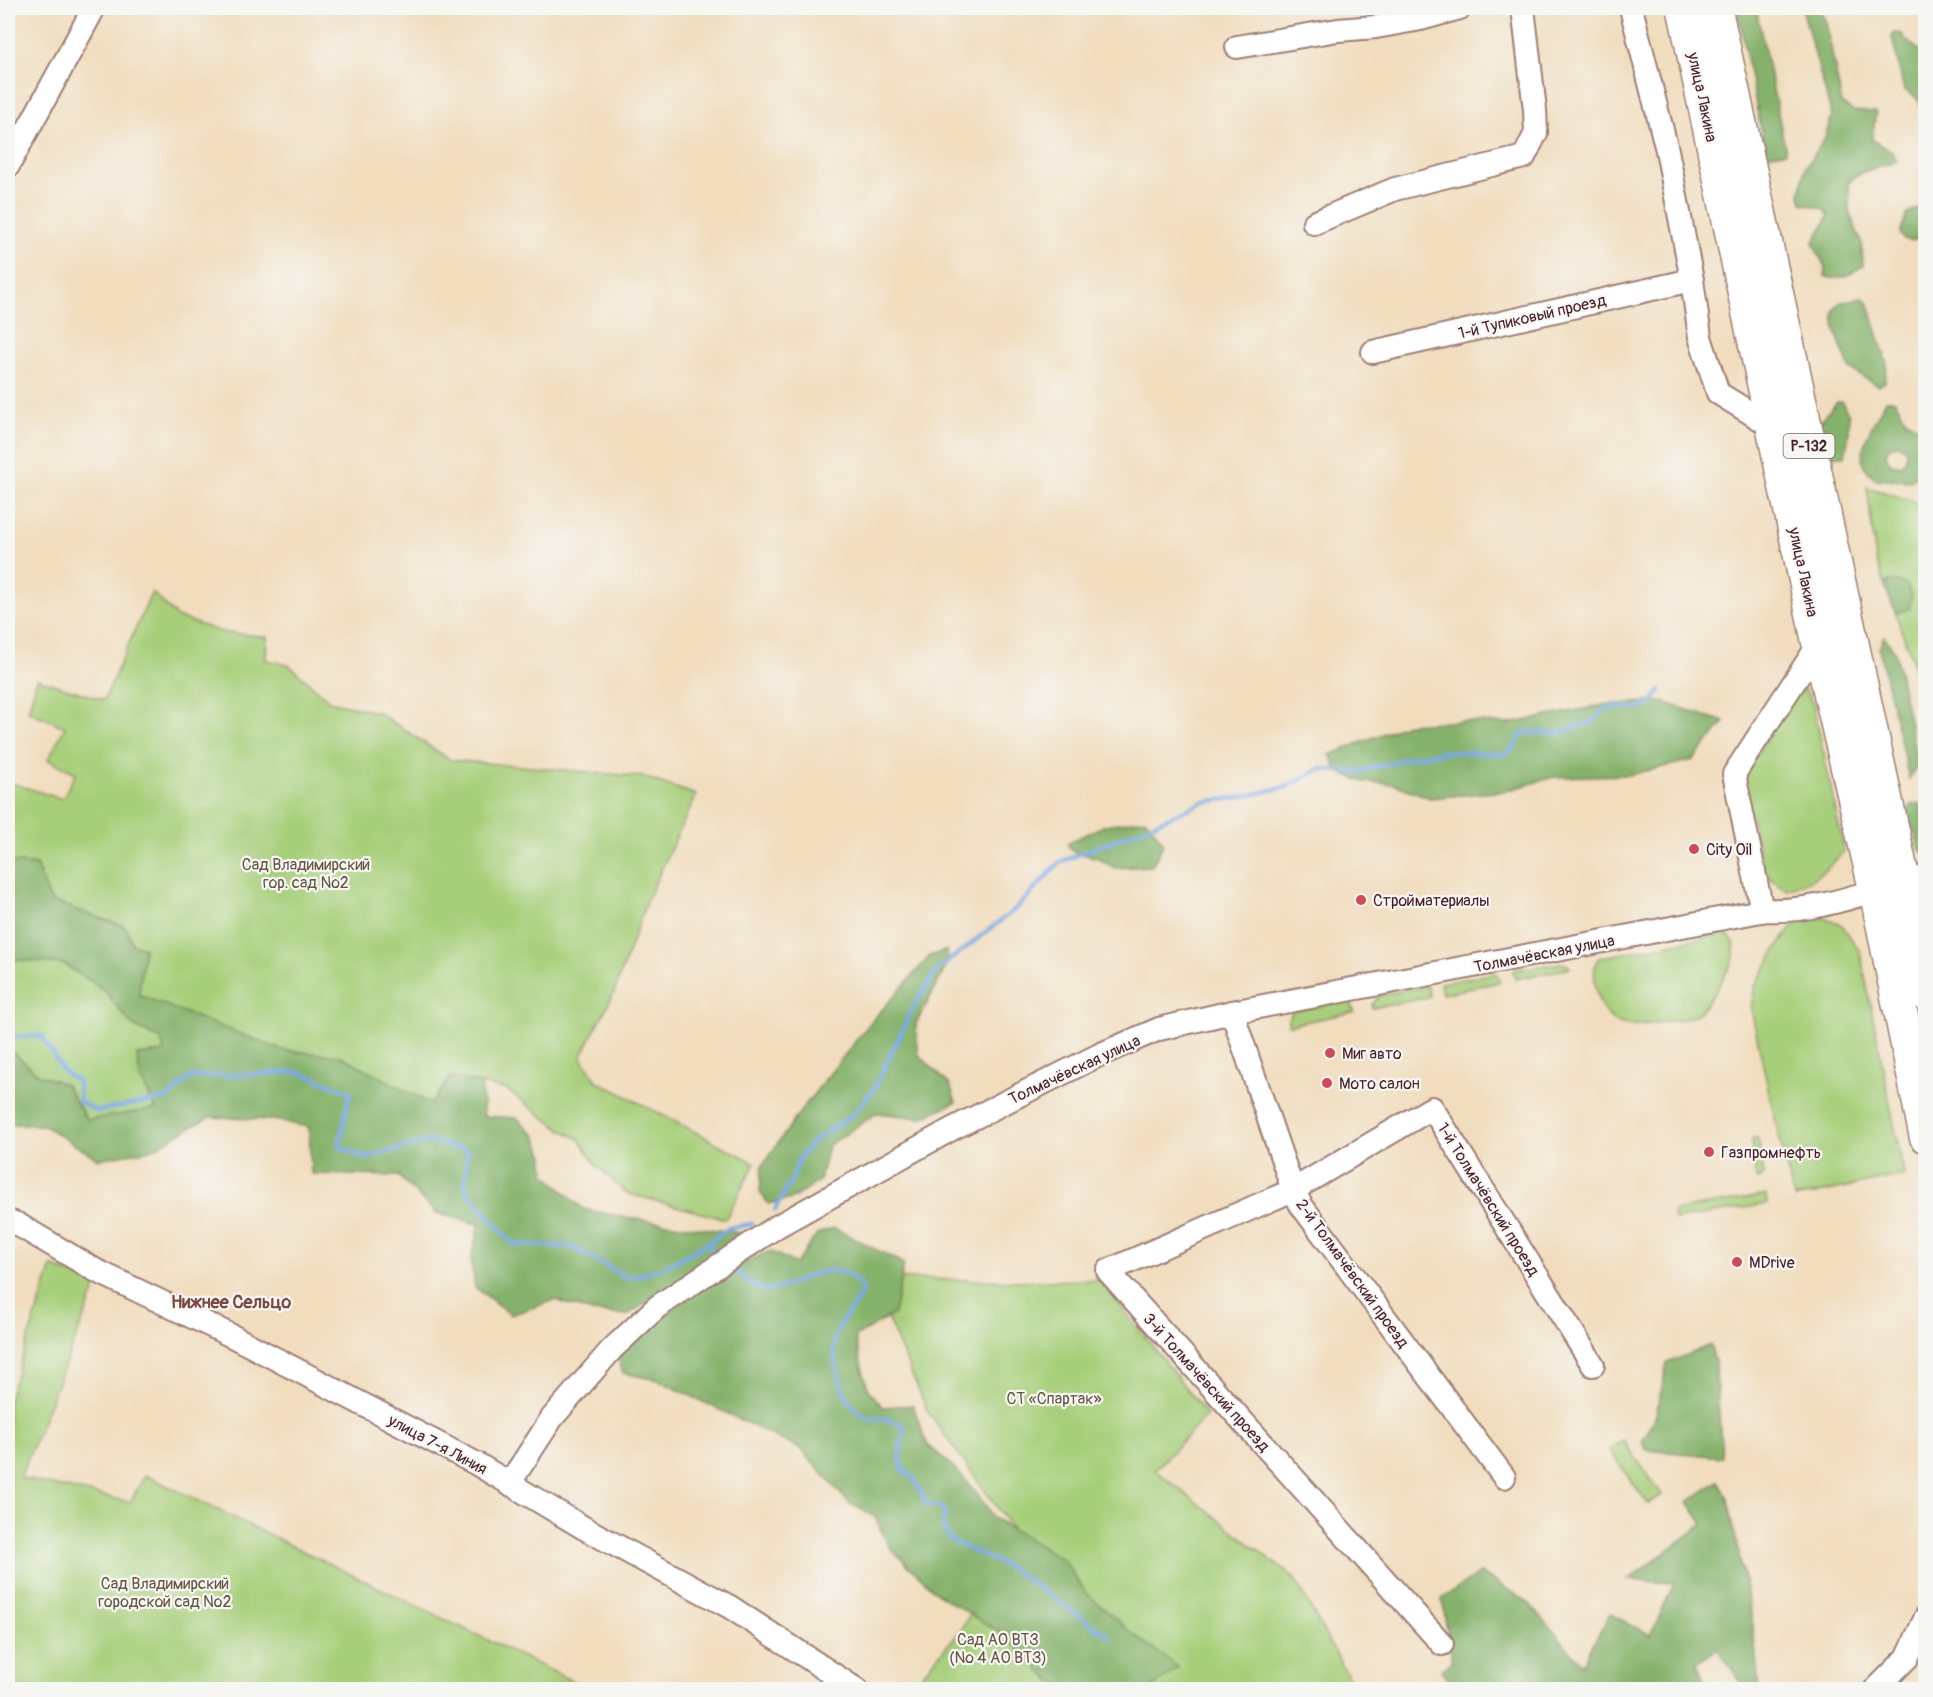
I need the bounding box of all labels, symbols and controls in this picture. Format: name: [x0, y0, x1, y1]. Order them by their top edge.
street label: улица Лакина: [1683, 50, 1721, 144]
street label: 1-й Тупиковый проезд: [1456, 290, 1608, 344]
road number: Р-132: [1784, 434, 1834, 458]
street label: улица Лакина: [1784, 525, 1822, 619]
place label: City Oil: [1706, 840, 1752, 860]
marker: City Oil: [1687, 842, 1701, 856]
park label: Сад Владимирский гор. сад №2: [242, 855, 370, 893]
place label: Стройматериалы: [1373, 891, 1489, 911]
marker: Стройматериалы: [1354, 893, 1368, 907]
street label: Толмачёвская улица: [1472, 931, 1616, 977]
street label: Толмачёвская улица: [1005, 1031, 1144, 1109]
place label: Миг авто: [1342, 1044, 1402, 1064]
marker: Миг авто: [1323, 1046, 1337, 1060]
place label: Мото салон: [1339, 1074, 1420, 1094]
marker: Мото салон: [1320, 1076, 1334, 1090]
street label: 1-й Толмачёвский проезд: [1433, 1119, 1544, 1280]
place label: Газпромнефть: [1721, 1143, 1821, 1163]
marker: Газпромнефть: [1702, 1145, 1716, 1159]
street label: 2-й Толмачёвский проезд: [1291, 1195, 1413, 1352]
place label: MDrive: [1749, 1253, 1795, 1273]
marker: MDrive: [1730, 1255, 1744, 1269]
district label: Нижнее Сельцо: [171, 1291, 291, 1314]
street label: 3-й Толмачёвский проезд: [1139, 1309, 1274, 1456]
park label: СТ «Спартак»: [1006, 1389, 1102, 1409]
street label: улица 7-я Линия: [384, 1410, 490, 1479]
park label: Сад Владимирский городской сад №2: [99, 1574, 232, 1612]
park label: Сад АО ВТЗ (№ 4 АО ВТЗ): [949, 1630, 1047, 1668]

